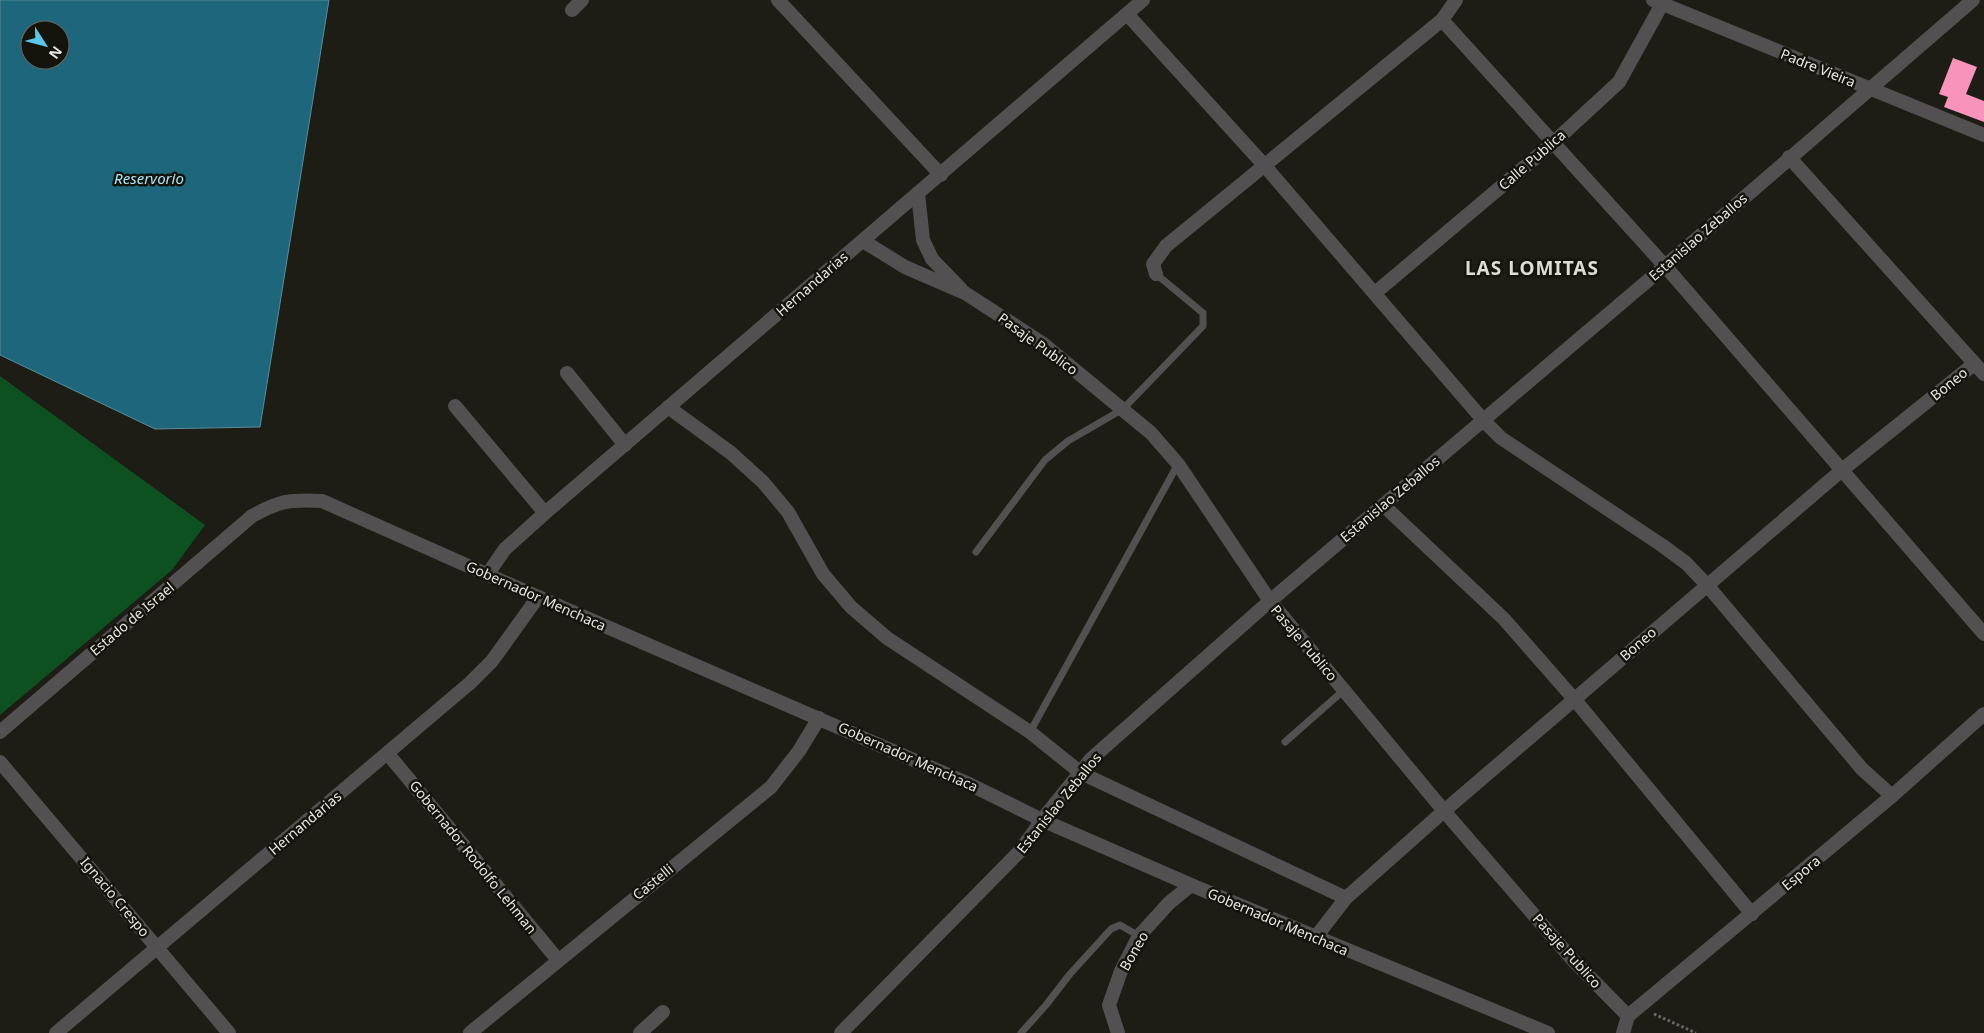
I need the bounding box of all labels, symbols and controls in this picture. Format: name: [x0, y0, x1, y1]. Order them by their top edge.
north arrow: [20, 20, 70, 70]
text: N: [45, 43, 67, 63]
street label: Padre Vieira: [1778, 44, 1858, 91]
street label: Calle Publica: [1494, 125, 1569, 194]
water label: Reservorio: [114, 168, 184, 188]
street label: Estanislao Zeballos: [1644, 188, 1751, 285]
street label: Hernandarias: [772, 247, 852, 320]
district label: LAS LOMITAS: [1465, 255, 1599, 281]
street label: Pasaje Publico: [995, 308, 1082, 379]
street label: Boneo: [1926, 363, 1971, 404]
street label: Estanislao Zeballos: [1336, 451, 1444, 546]
street label: Gobernador Menchaca: [463, 556, 609, 635]
street label: Estado de Israel: [86, 578, 178, 660]
street label: Pasaje Publico: [1267, 600, 1342, 685]
street label: Boneo: [1615, 622, 1660, 665]
street label: Gobernador Menchaca: [835, 717, 981, 796]
street label: Estanislao Zeballos: [1012, 748, 1105, 857]
street label: Gobernador Rodolfo Lehman: [406, 776, 541, 937]
street label: Hernandarias: [264, 786, 345, 859]
street label: Espora: [1777, 851, 1824, 894]
street label: Ignacio Crespo: [76, 853, 154, 940]
street label: Castelli: [628, 859, 677, 904]
street label: Gobernador Menchaca: [1205, 883, 1351, 960]
street label: Pasaje Publico: [1529, 909, 1606, 992]
street label: Boneo: [1115, 928, 1152, 974]

